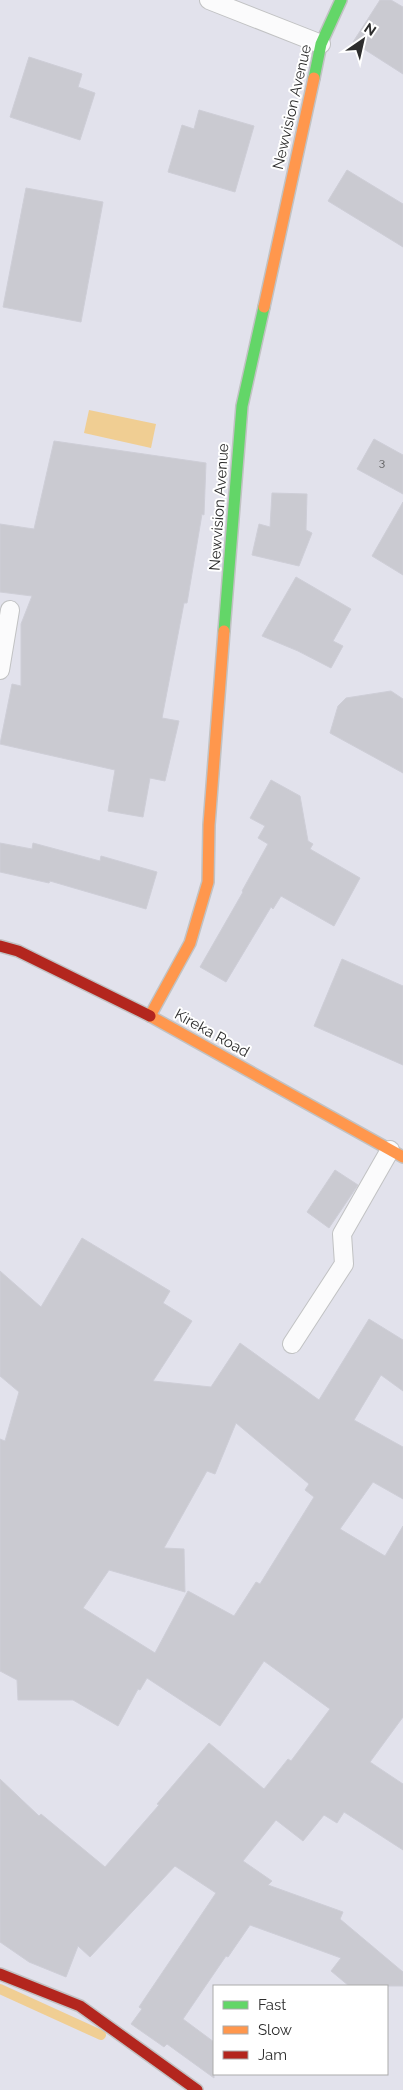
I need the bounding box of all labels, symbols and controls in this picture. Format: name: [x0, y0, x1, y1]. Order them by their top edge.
north arrow: [338, 15, 388, 65]
text: N: [361, 20, 379, 39]
street label: Newvision Avenue: [269, 43, 315, 171]
street label: Newvision Avenue: [206, 442, 232, 571]
house number: 3: [379, 455, 385, 469]
street label: Kireka Road: [171, 1005, 253, 1061]
legend: [213, 1985, 388, 2075]
text: Fast: [258, 1996, 286, 2014]
text: Slow: [258, 2021, 292, 2039]
text: Jam: [258, 2046, 287, 2064]

